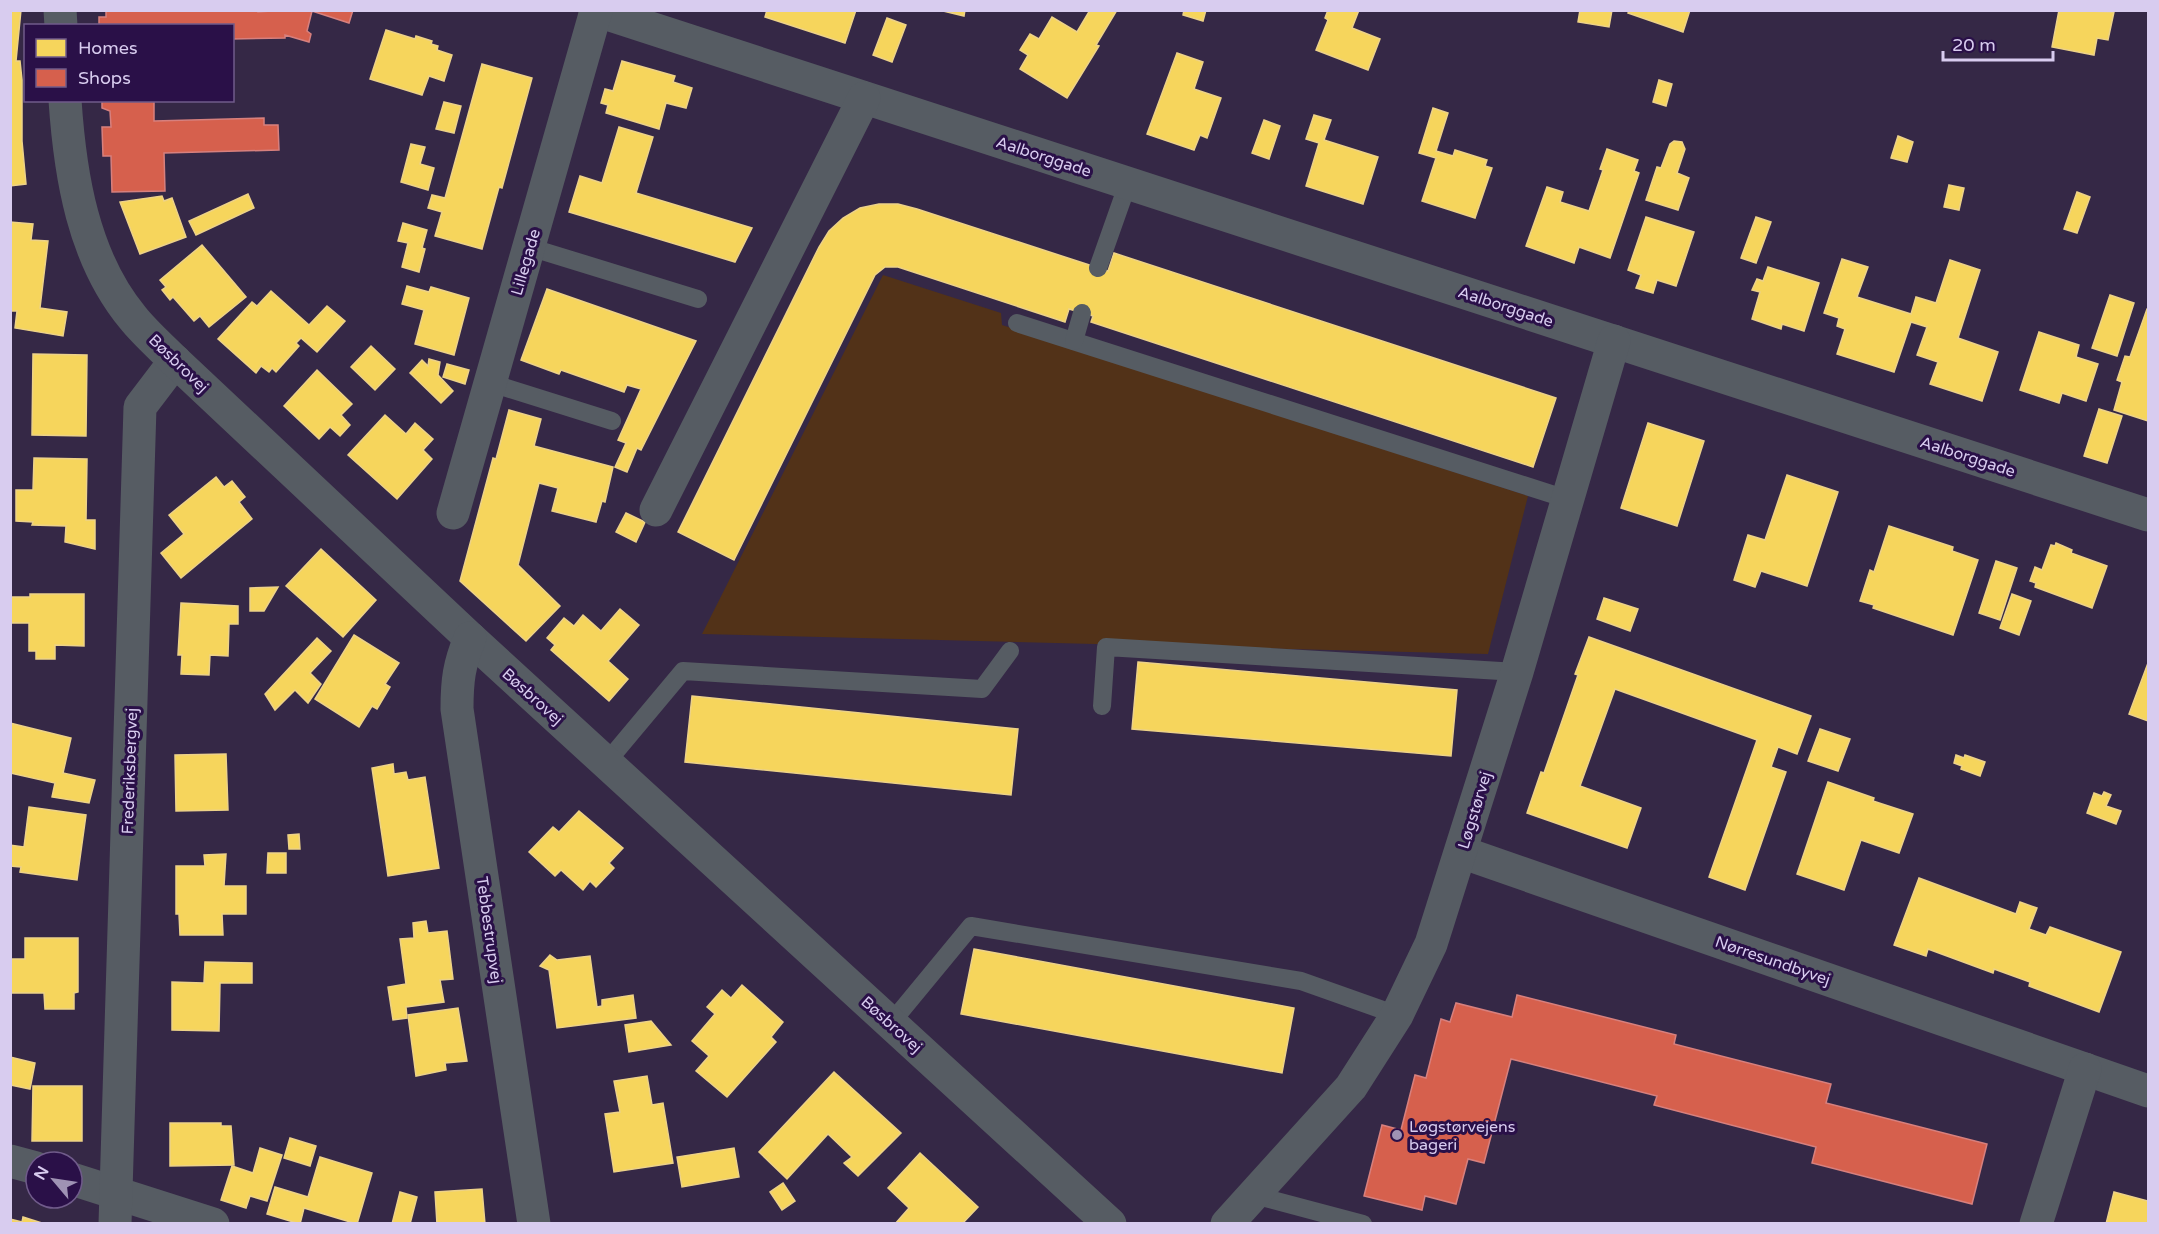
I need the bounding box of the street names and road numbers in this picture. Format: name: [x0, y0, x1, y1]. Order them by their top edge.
street label: Aalborggade: [994, 132, 1094, 182]
street label: Lillegade: [507, 227, 545, 298]
street label: Aalborggade: [1456, 282, 1556, 332]
street label: Bøsbrovej: [144, 330, 212, 397]
street label: Aalborggade: [1918, 432, 2018, 482]
street label: Bøsbrovej: [498, 664, 567, 729]
street label: Frederiksbergvej: [118, 707, 142, 835]
street label: Løgstørvej: [1454, 769, 1496, 851]
street label: Tebbestrupvej: [472, 875, 506, 985]
street label: Nørresundbyvej: [1712, 932, 1833, 990]
street label: Bøsbrovej: [857, 992, 926, 1057]

